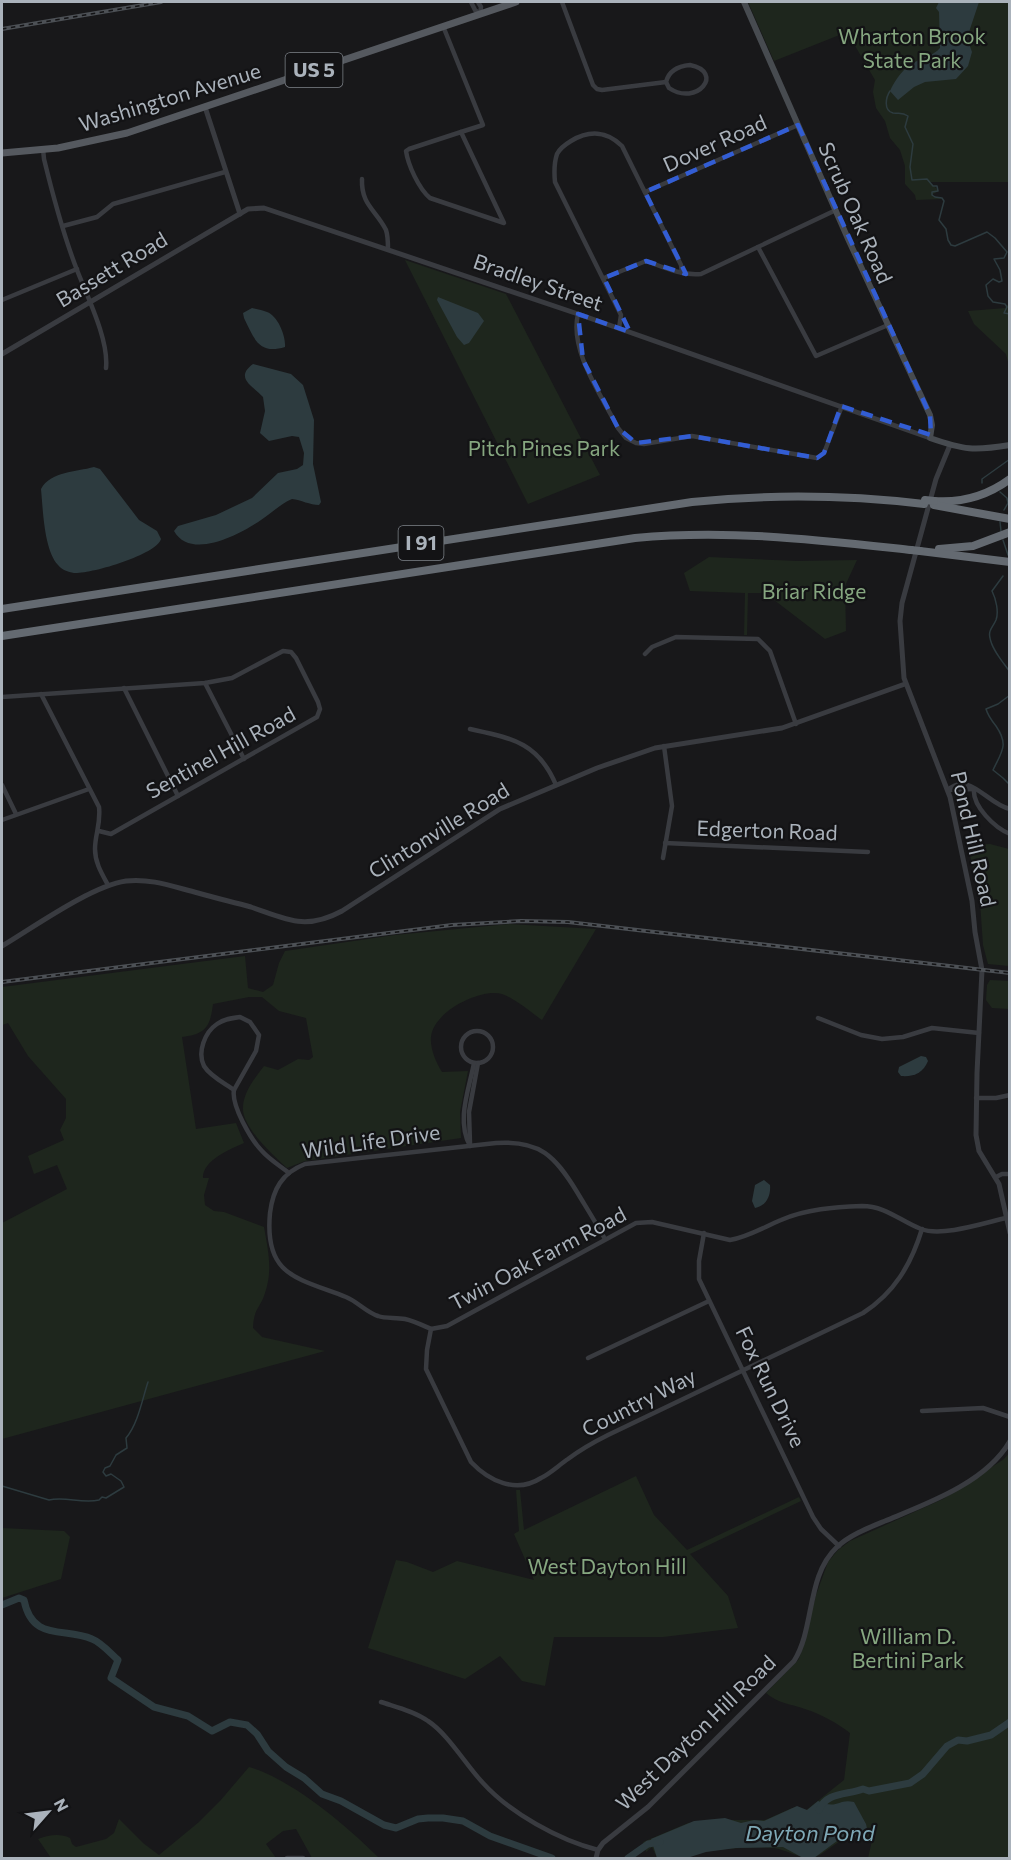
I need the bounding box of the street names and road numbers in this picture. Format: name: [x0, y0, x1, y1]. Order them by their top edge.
road number: US 5: [286, 53, 342, 87]
street label: Washington Avenue: [76, 57, 263, 136]
street label: Dover Road: [659, 109, 770, 177]
street label: Scrub Oak Road: [814, 138, 899, 287]
street label: Bassett Road: [51, 226, 171, 312]
street label: Bradley Street: [470, 248, 606, 315]
road number: I 91: [398, 526, 444, 560]
street label: Sentinel Hill Road: [141, 700, 299, 803]
street label: Pond Hill Road: [947, 768, 1002, 909]
street label: Clintonville Road: [363, 776, 513, 883]
street label: Edgerton Road: [696, 815, 838, 844]
street label: Wild Life Drive: [300, 1118, 442, 1163]
street label: Twin Oak Farm Road: [445, 1201, 630, 1315]
street label: Fox Run Drive: [731, 1322, 811, 1451]
street label: Country Way: [577, 1362, 700, 1441]
street label: West Dayton Hill Road: [610, 1649, 780, 1815]

